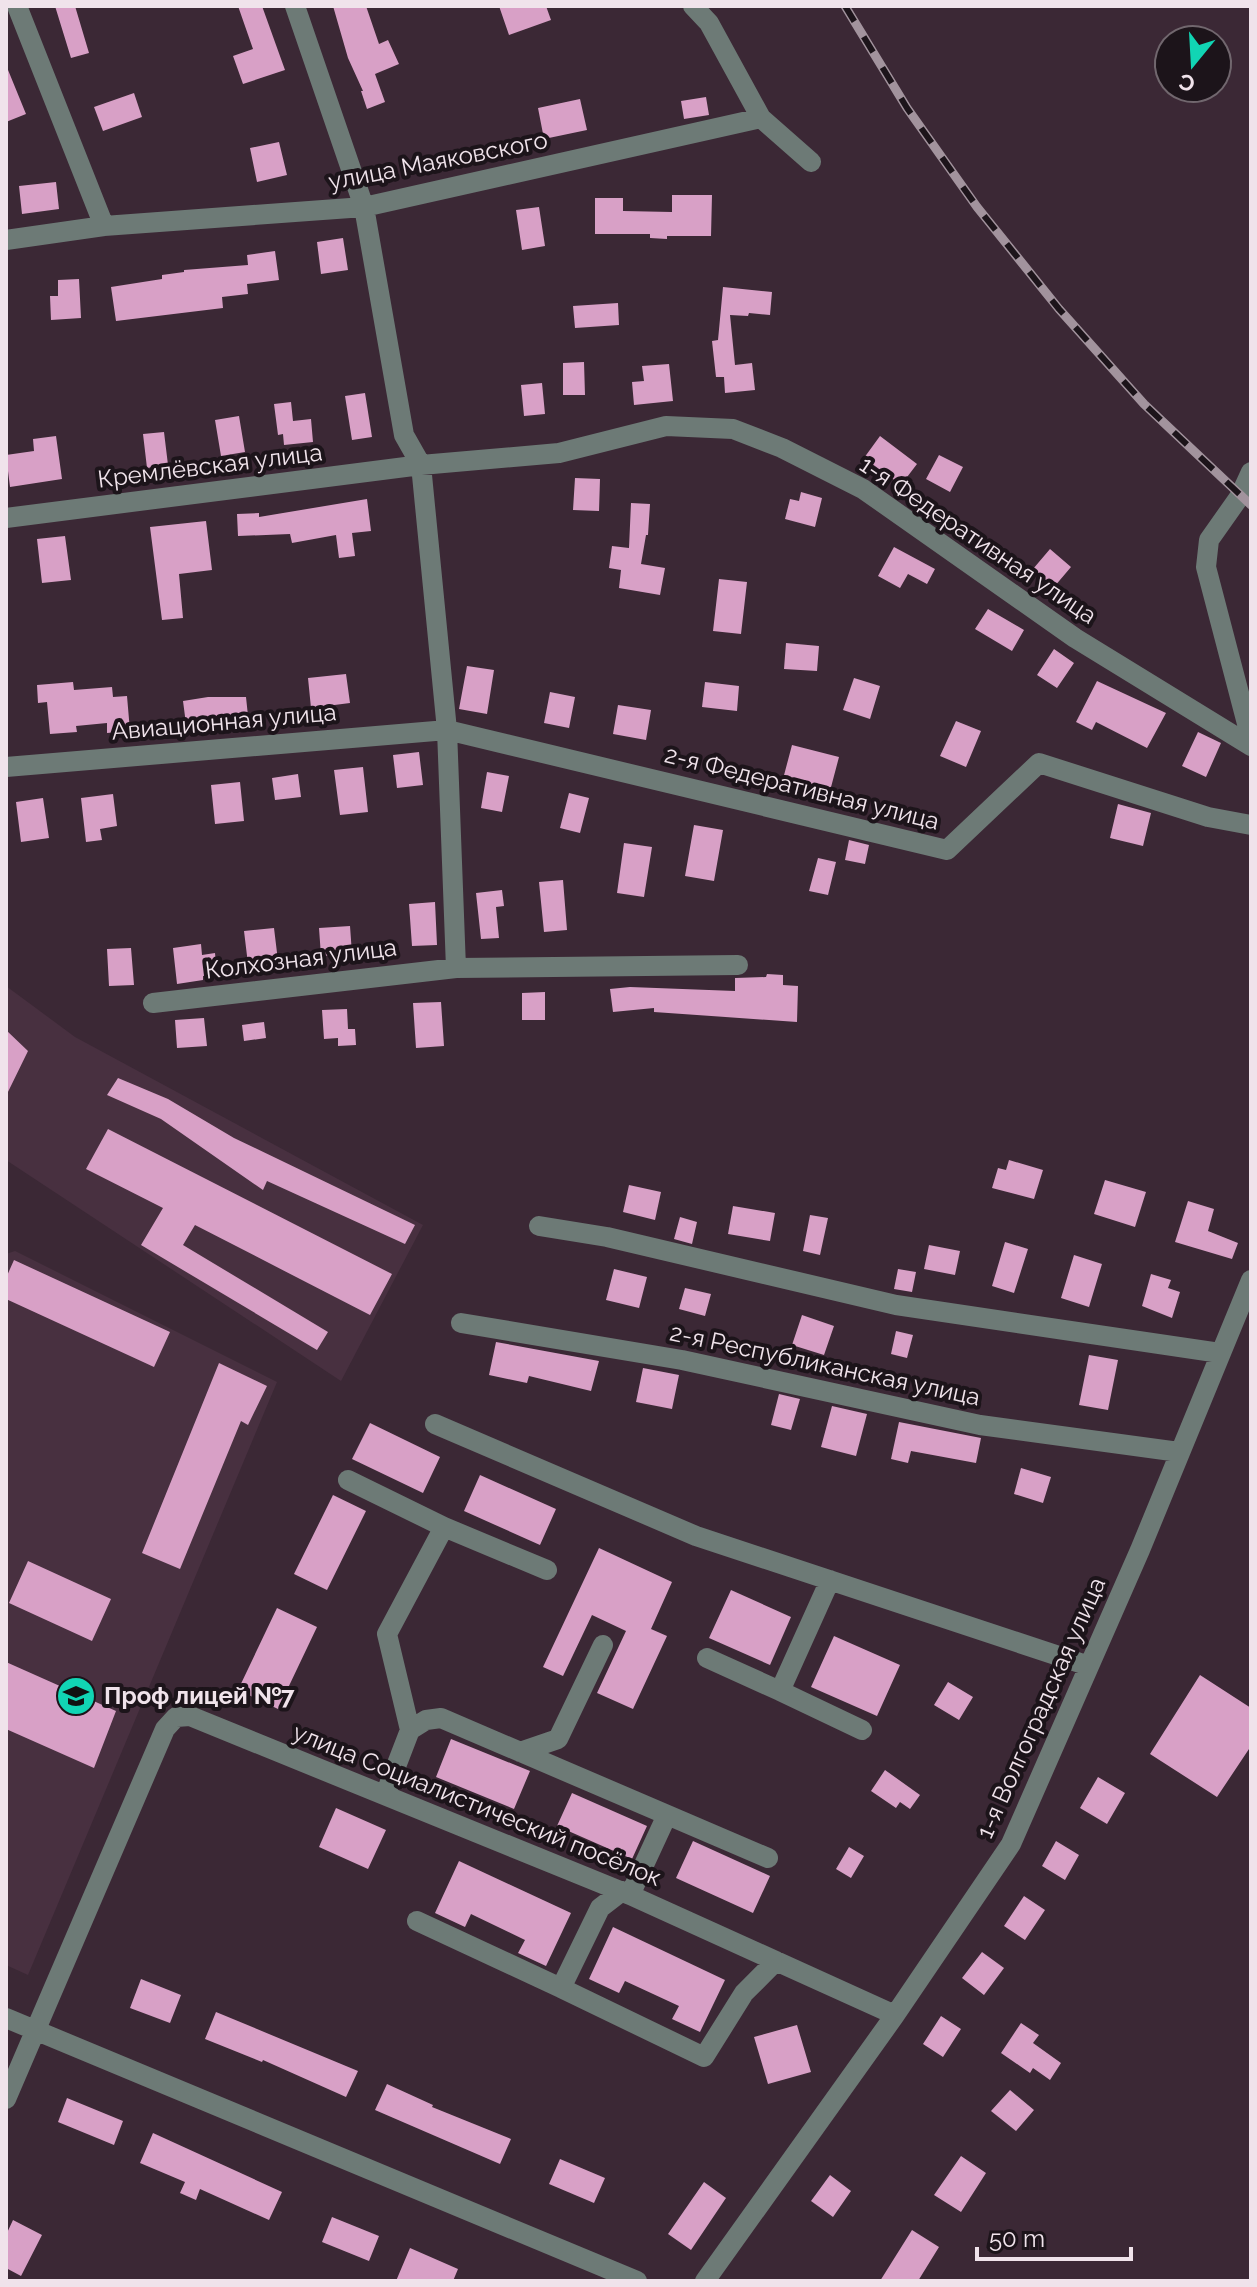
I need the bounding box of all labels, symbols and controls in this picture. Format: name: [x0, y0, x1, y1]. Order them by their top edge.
north arrow: [1153, 24, 1233, 104]
text: С: [1176, 68, 1198, 98]
street label: улица Маяковского: [326, 125, 550, 196]
street label: Кремлёвская улица: [96, 437, 324, 494]
street label: 1-я Федеративная улица: [854, 449, 1102, 630]
street label: Авиационная улица: [110, 697, 338, 746]
street label: 2-я Федеративная улица: [662, 739, 942, 836]
street label: Колхозная улица: [204, 932, 398, 985]
street label: 2-я Республиканская улица: [667, 1317, 983, 1412]
street label: 1-я Волгоградская улица: [970, 1573, 1111, 1843]
school or university icon: Проф лицей №7: [55, 1675, 97, 1717]
place label: Проф лицей №7: [104, 1681, 295, 1710]
street label: улица Социалистический посёлок: [289, 1717, 666, 1892]
scale bar: [977, 2211, 1131, 2261]
text: 50 m: [989, 2224, 1045, 2253]

